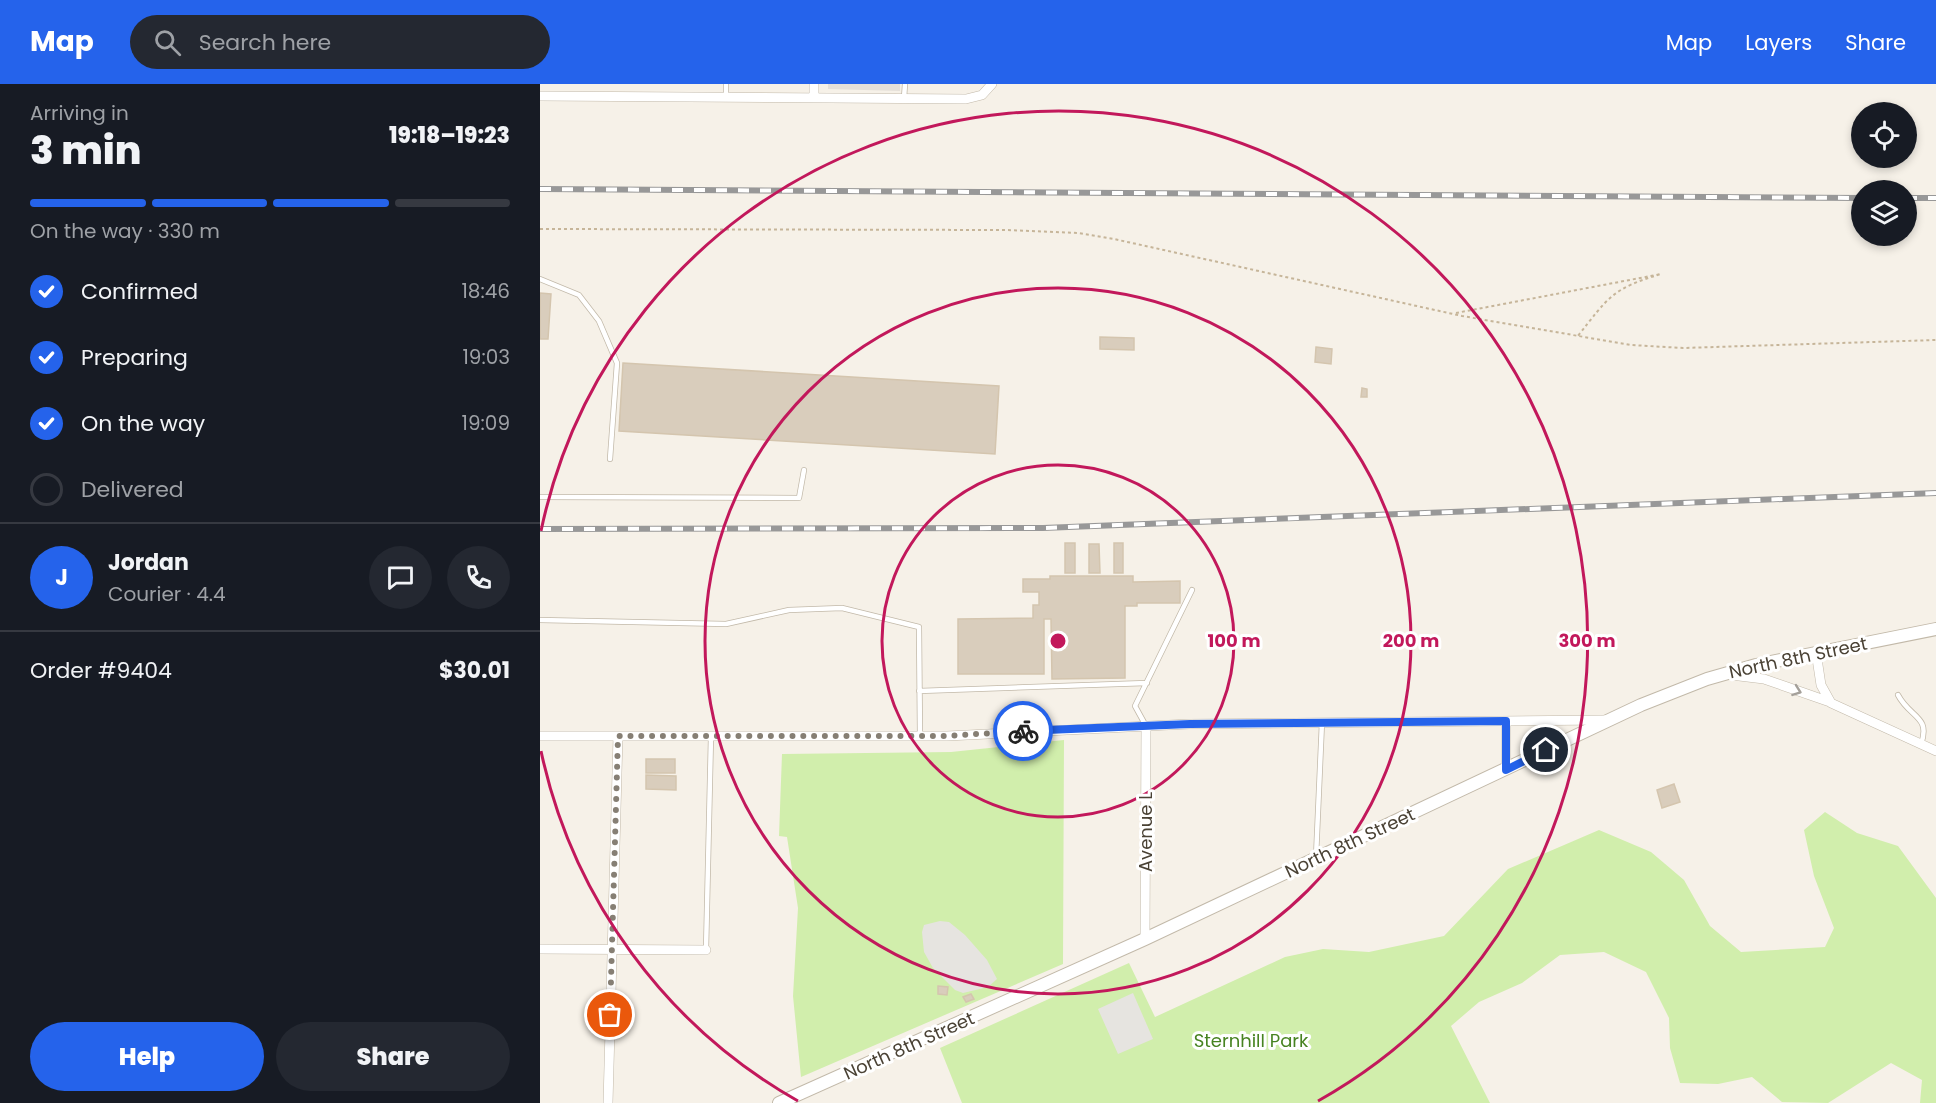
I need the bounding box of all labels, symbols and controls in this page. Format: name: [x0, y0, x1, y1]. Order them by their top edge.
search box: [130, 15, 550, 69]
text: Map: [30, 22, 94, 61]
icon: search: [151, 26, 184, 59]
text: Search here: [199, 27, 331, 58]
text: Map: [1666, 28, 1712, 57]
text: Layers: [1745, 28, 1812, 57]
text: Share: [1845, 28, 1906, 57]
text: Arriving in: [30, 99, 129, 127]
map controls: [1851, 102, 1917, 246]
button: locate: [1851, 102, 1917, 168]
text: 19:18–19:23: [389, 120, 510, 151]
text: 3 min: [30, 123, 142, 178]
button: layers: [1851, 180, 1917, 246]
text: On the way · 330 m: [30, 217, 220, 245]
icon: check: [30, 275, 63, 308]
text: Confirmed: [81, 276, 198, 307]
text: 18:46: [461, 277, 510, 305]
icon: check: [30, 341, 63, 374]
text: Preparing: [81, 342, 188, 373]
text: 19:03: [462, 343, 510, 371]
icon: check: [30, 407, 63, 440]
text: On the way: [81, 408, 205, 439]
text: 19:09: [462, 409, 510, 437]
text: Delivered: [81, 474, 184, 505]
button: chat: [369, 546, 432, 609]
button: phone: [447, 546, 510, 609]
text: Jordan: [108, 547, 189, 578]
text: J: [55, 562, 68, 593]
text: Courier · 4.4: [108, 580, 226, 608]
text: 100 m: [1207, 628, 1261, 653]
text: 200 m: [1383, 628, 1439, 653]
text: 300 m: [1558, 628, 1616, 653]
centre of rings: [1048, 631, 1068, 651]
street label: North 8th Street: [1726, 631, 1869, 684]
text: Order #9404: [30, 655, 172, 686]
text: $30.01: [439, 655, 510, 686]
one-way arrow: [1792, 683, 1802, 696]
courier: [993, 701, 1053, 761]
icon: bike: [1007, 715, 1040, 748]
pin: [1520, 724, 1571, 775]
icon: home: [1529, 733, 1562, 766]
street label: Avenue L: [1133, 792, 1158, 872]
street label: North 8th Street: [1281, 801, 1419, 884]
pin: [584, 989, 635, 1040]
icon: bag: [593, 998, 626, 1031]
street label: North 8th Street: [839, 1006, 978, 1086]
button: Help: [30, 1022, 264, 1091]
button: Share: [276, 1022, 510, 1091]
park label: Sternhill Park: [1194, 1028, 1309, 1053]

